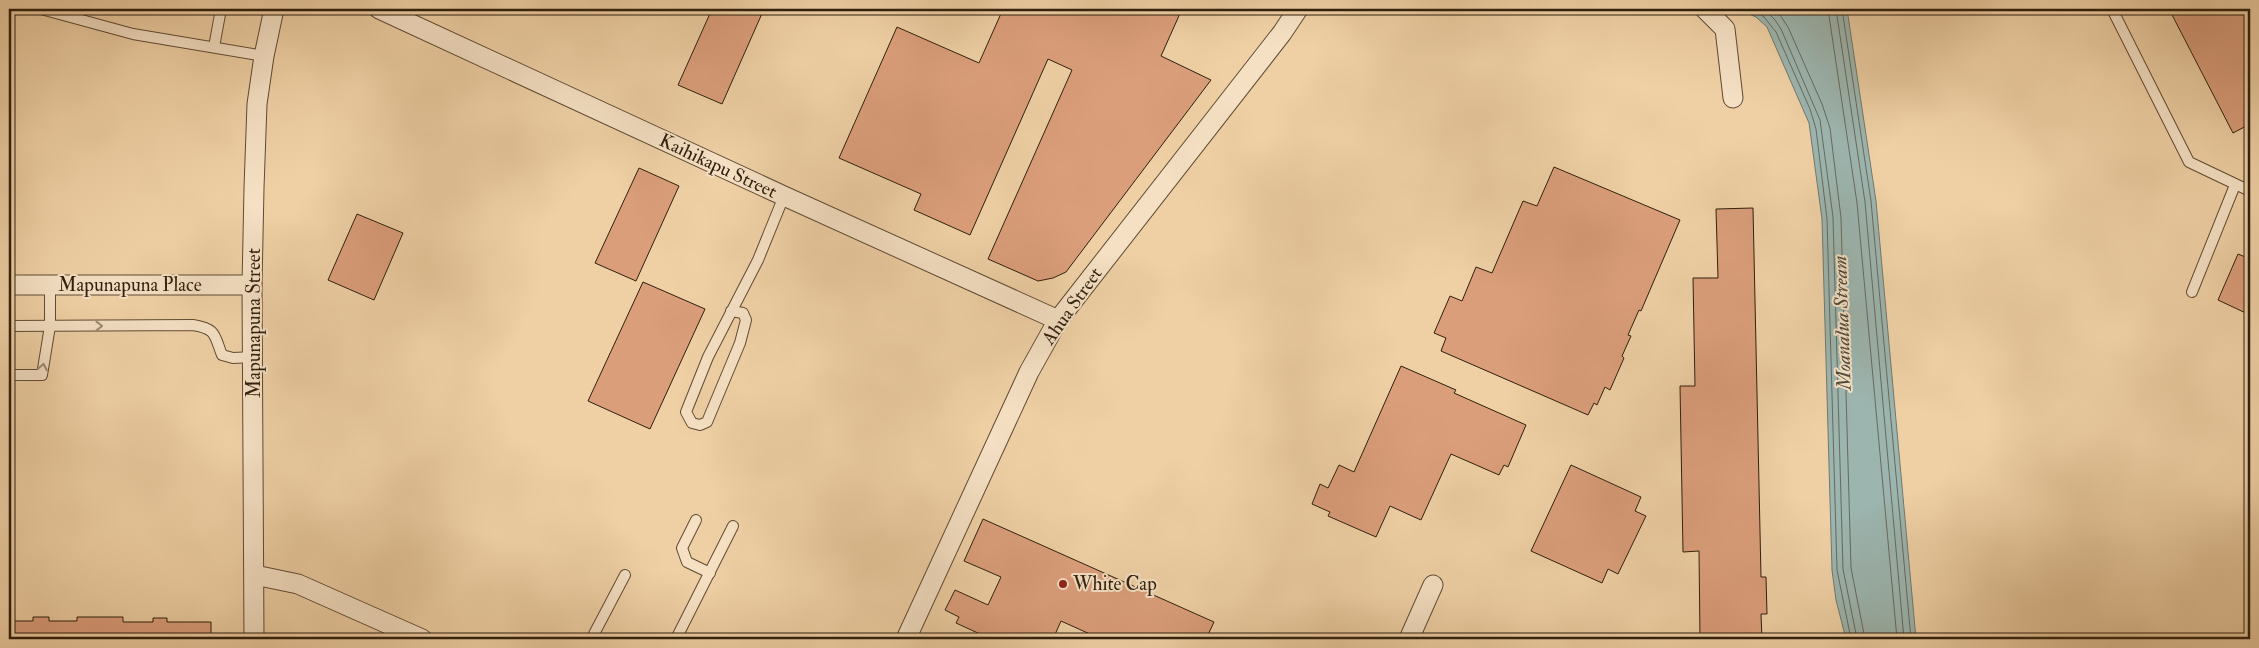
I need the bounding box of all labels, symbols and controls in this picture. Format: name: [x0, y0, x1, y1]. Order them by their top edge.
street label: Kaihikapu Street: [655, 128, 781, 205]
street label: Mapunapuna Street: [242, 248, 267, 398]
water label: Moanalua Stream: [1827, 255, 1857, 392]
street label: Ahua Street: [1036, 263, 1107, 350]
street label: Mapunapuna Place: [58, 273, 202, 298]
one-way arrow: [96, 321, 103, 331]
one-way arrow: [38, 362, 48, 371]
place label: White Cap: [1072, 572, 1157, 597]
marker: White Cap: [1057, 578, 1069, 590]

